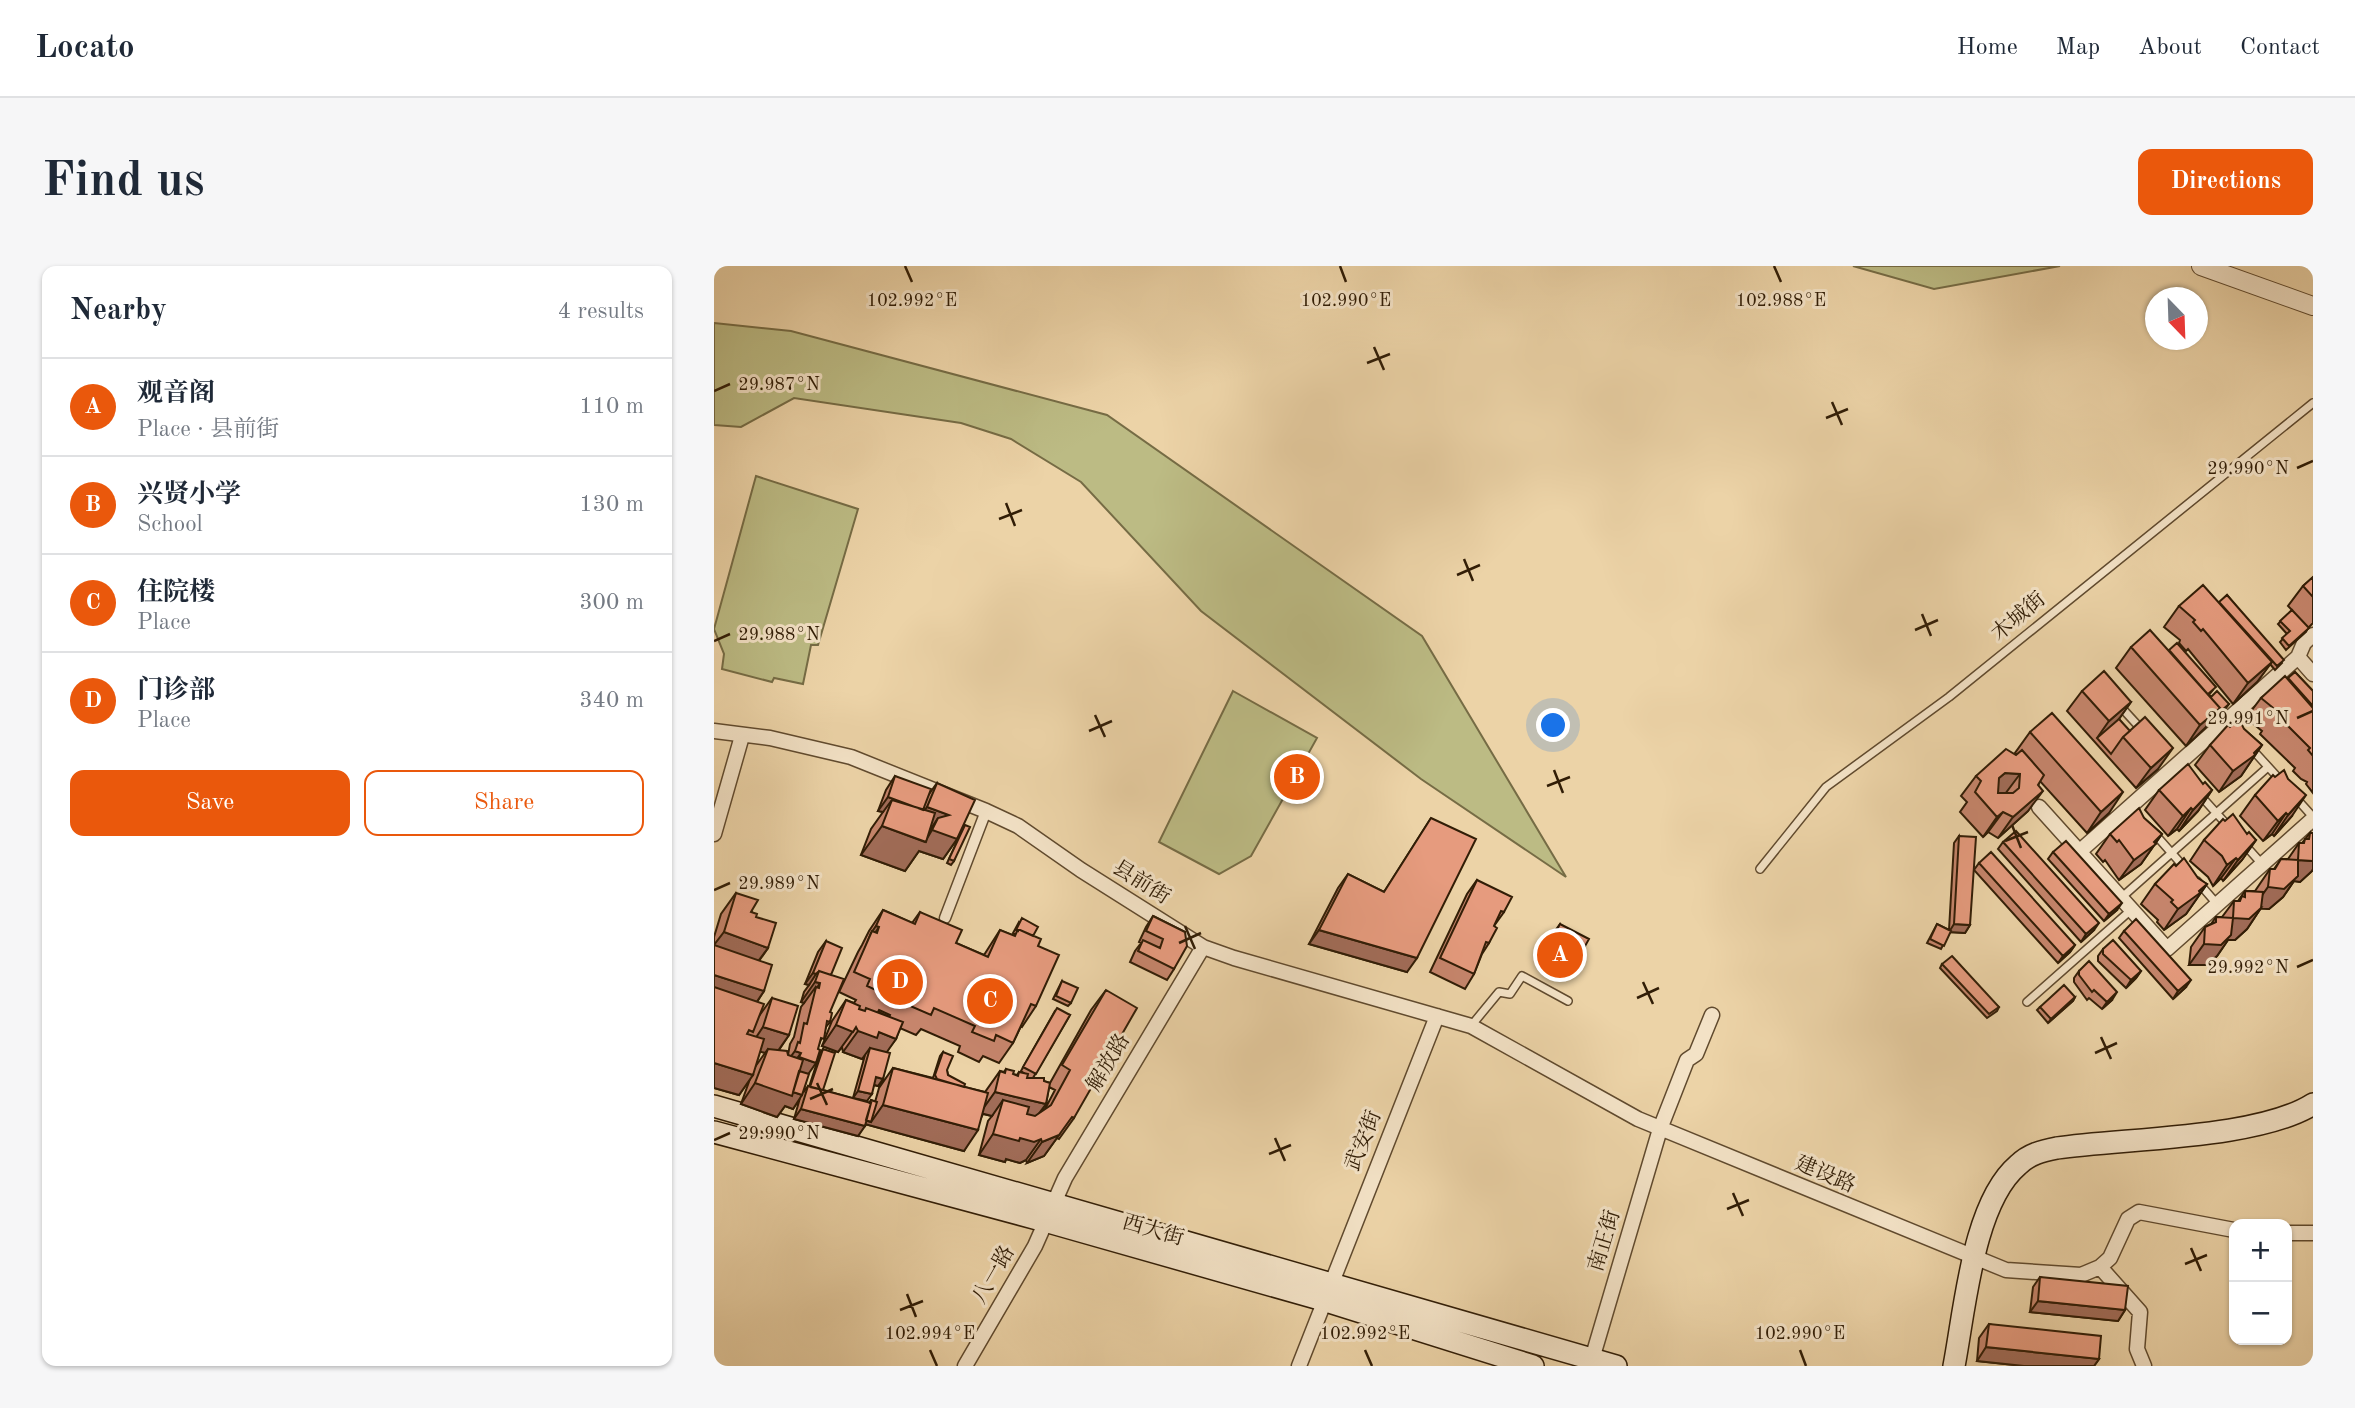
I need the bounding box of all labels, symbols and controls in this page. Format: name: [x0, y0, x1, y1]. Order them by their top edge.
text: Locato: [35, 32, 135, 65]
text: Home: [1957, 36, 2018, 60]
text: Map: [2056, 36, 2100, 60]
text: About: [2138, 36, 2202, 60]
text: Contact: [2240, 36, 2320, 60]
button: Directions: [2138, 149, 2313, 215]
text: Find us: [42, 158, 205, 207]
north arrow: [2145, 287, 2208, 350]
text: 102.992°E: [867, 292, 957, 310]
text: 102.990°E: [1301, 292, 1391, 310]
text: 102.988°E: [1736, 292, 1826, 310]
text: Nearby: [70, 296, 167, 326]
text: 4 results: [558, 300, 644, 323]
text: 29.987°N: [738, 376, 820, 394]
text: 观音阁: [137, 381, 215, 407]
text: A: [84, 395, 102, 418]
text: 110 m: [579, 395, 644, 418]
text: Place · 县前街: [137, 418, 279, 441]
text: 29.990°N: [2207, 460, 2289, 478]
text: 兴贤小学: [137, 482, 241, 508]
text: B: [85, 493, 101, 516]
text: 130 m: [579, 493, 644, 516]
text: School: [137, 513, 203, 536]
text: 住院楼: [137, 580, 215, 606]
street label: 木城街: [1987, 587, 2050, 645]
text: C: [85, 591, 101, 614]
text: 300 m: [579, 591, 644, 614]
text: Place: [137, 611, 191, 634]
text: 29.988°N: [738, 626, 820, 644]
text: 门诊部: [137, 678, 215, 704]
text: D: [84, 689, 102, 712]
text: 340 m: [579, 689, 644, 712]
your location: [1536, 708, 1570, 742]
text: Place: [137, 709, 191, 732]
text: 29.991°N: [2207, 710, 2289, 728]
pin: B: [1274, 751, 1320, 803]
button: Save: [70, 770, 350, 836]
button: Share: [364, 770, 644, 836]
street label: 县前街: [1109, 856, 1174, 909]
text: 29.989°N: [738, 875, 820, 893]
pin: A: [1537, 929, 1583, 981]
pin: D: [877, 956, 923, 1008]
text: 29.992°N: [2207, 959, 2289, 977]
pin: C: [967, 975, 1013, 1027]
street label: 解放路: [1082, 1030, 1134, 1095]
street label: 武安街: [1341, 1107, 1386, 1174]
text: 29.990°N: [738, 1125, 820, 1143]
street label: 建设路: [1792, 1151, 1859, 1197]
street label: 南正街: [1584, 1207, 1624, 1274]
street label: 西大街: [1120, 1210, 1187, 1250]
map controls: [2229, 1219, 2292, 1345]
button: +: [2229, 1219, 2292, 1282]
street label: 八一路: [967, 1241, 1019, 1308]
button: −: [2229, 1282, 2292, 1345]
text: 102.994°E: [885, 1325, 975, 1343]
text: 102.992°E: [1320, 1325, 1410, 1343]
text: 102.990°E: [1755, 1325, 1845, 1343]

